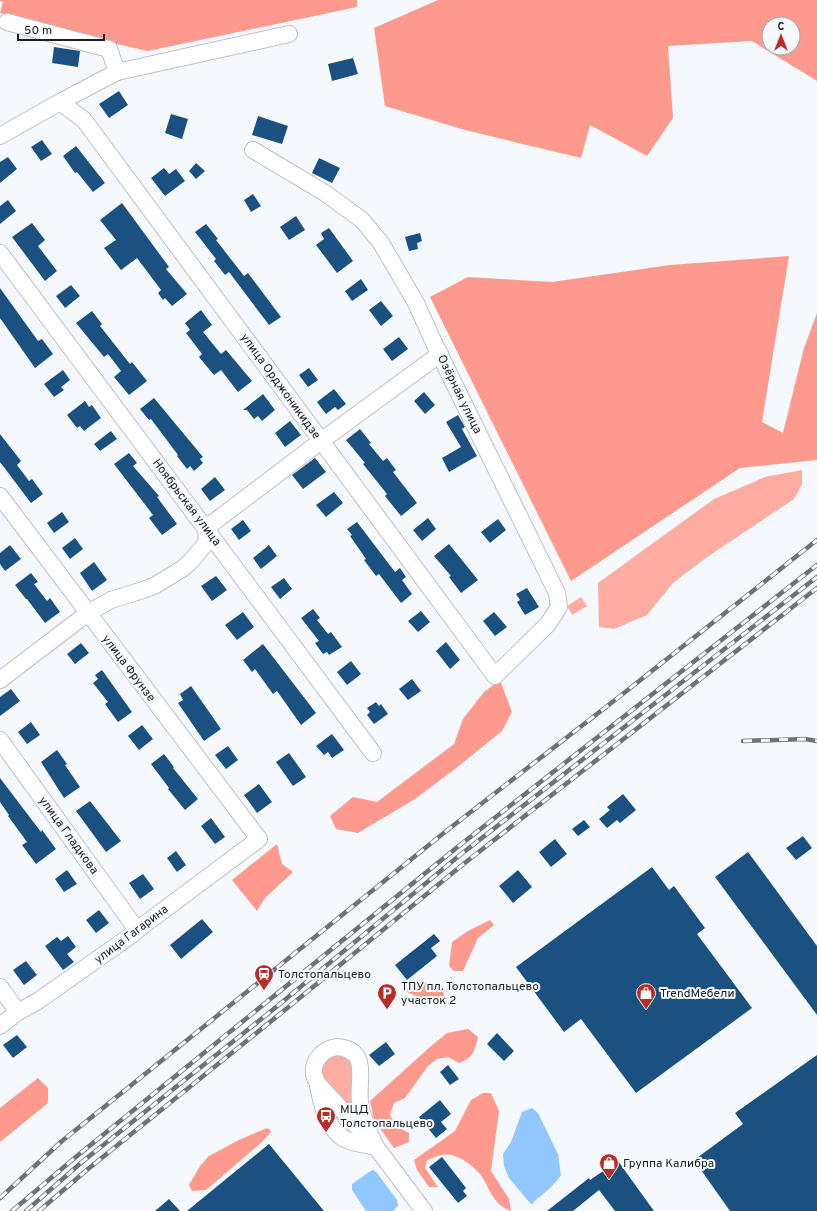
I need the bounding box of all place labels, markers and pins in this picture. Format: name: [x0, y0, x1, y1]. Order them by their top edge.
station icon: Толстопальцево: [253, 963, 275, 991]
place label: Толстопальцево: [278, 967, 371, 983]
place label: ТПУ пл. Толстопальцево участок 2: [401, 979, 539, 1009]
parking icon: ТПУ пл. Толстопальцево участок 2: [376, 982, 398, 1010]
shop icon: TrendМебели: [635, 982, 657, 1010]
place label: TrendМебели: [660, 986, 735, 1002]
place label: МЦД Толстопальцево: [340, 1102, 433, 1132]
bus stop icon: МЦД Толстопальцево: [315, 1105, 337, 1133]
shop icon: Группа Калибра: [598, 1152, 620, 1180]
place label: Группа Калибра: [623, 1156, 714, 1172]

